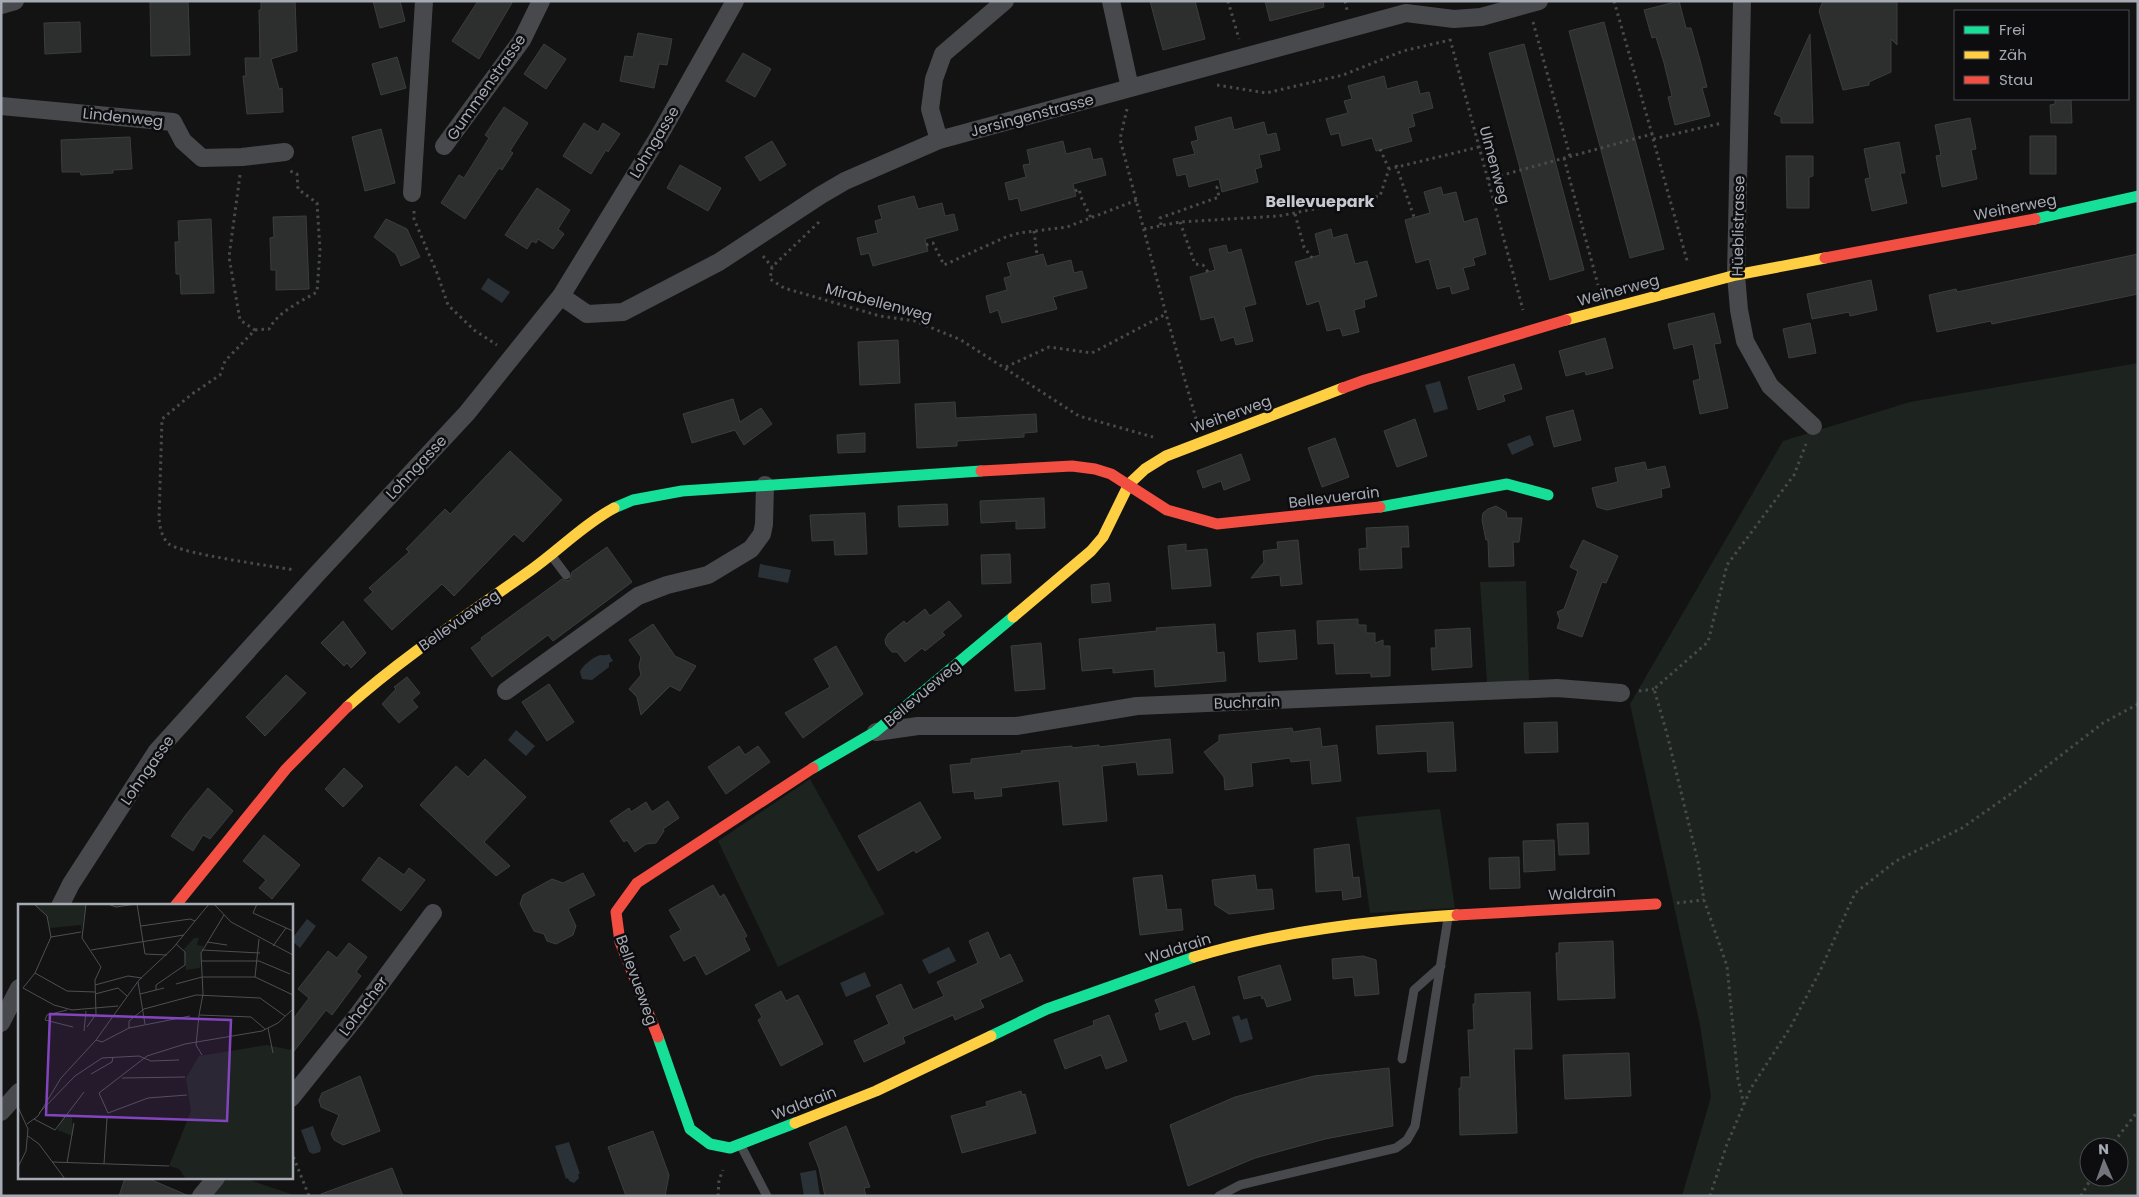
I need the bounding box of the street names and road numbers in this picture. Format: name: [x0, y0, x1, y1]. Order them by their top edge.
street label: Gummenstrasse: [442, 30, 530, 144]
street label: Jersingenstrasse: [968, 88, 1096, 142]
street label: Lindenweg: [82, 102, 164, 132]
street label: Lohngasse: [624, 102, 684, 182]
street label: Ulmenweg: [1475, 124, 1515, 206]
street label: Hüeblistrasse: [1727, 175, 1749, 277]
street label: Weiherweg: [1972, 189, 2058, 225]
street label: Weiherweg: [1575, 269, 1661, 311]
street label: Mirabellenweg: [823, 278, 935, 326]
street label: Weiherweg: [1188, 390, 1274, 438]
street label: Lohngasse: [381, 430, 451, 504]
street label: Bellevuerain: [1287, 481, 1381, 513]
street label: Bellevueweg: [414, 584, 504, 656]
street label: Bellevueweg: [879, 655, 965, 731]
street label: Buchrain: [1213, 690, 1281, 714]
street label: Lohngasse: [115, 731, 179, 809]
street label: Waldrain: [1548, 881, 1616, 905]
street label: Waldrain: [1143, 928, 1213, 968]
street label: Bellevueweg: [611, 932, 663, 1028]
street label: Lohacher: [334, 972, 393, 1040]
street label: Waldrain: [769, 1081, 839, 1125]

